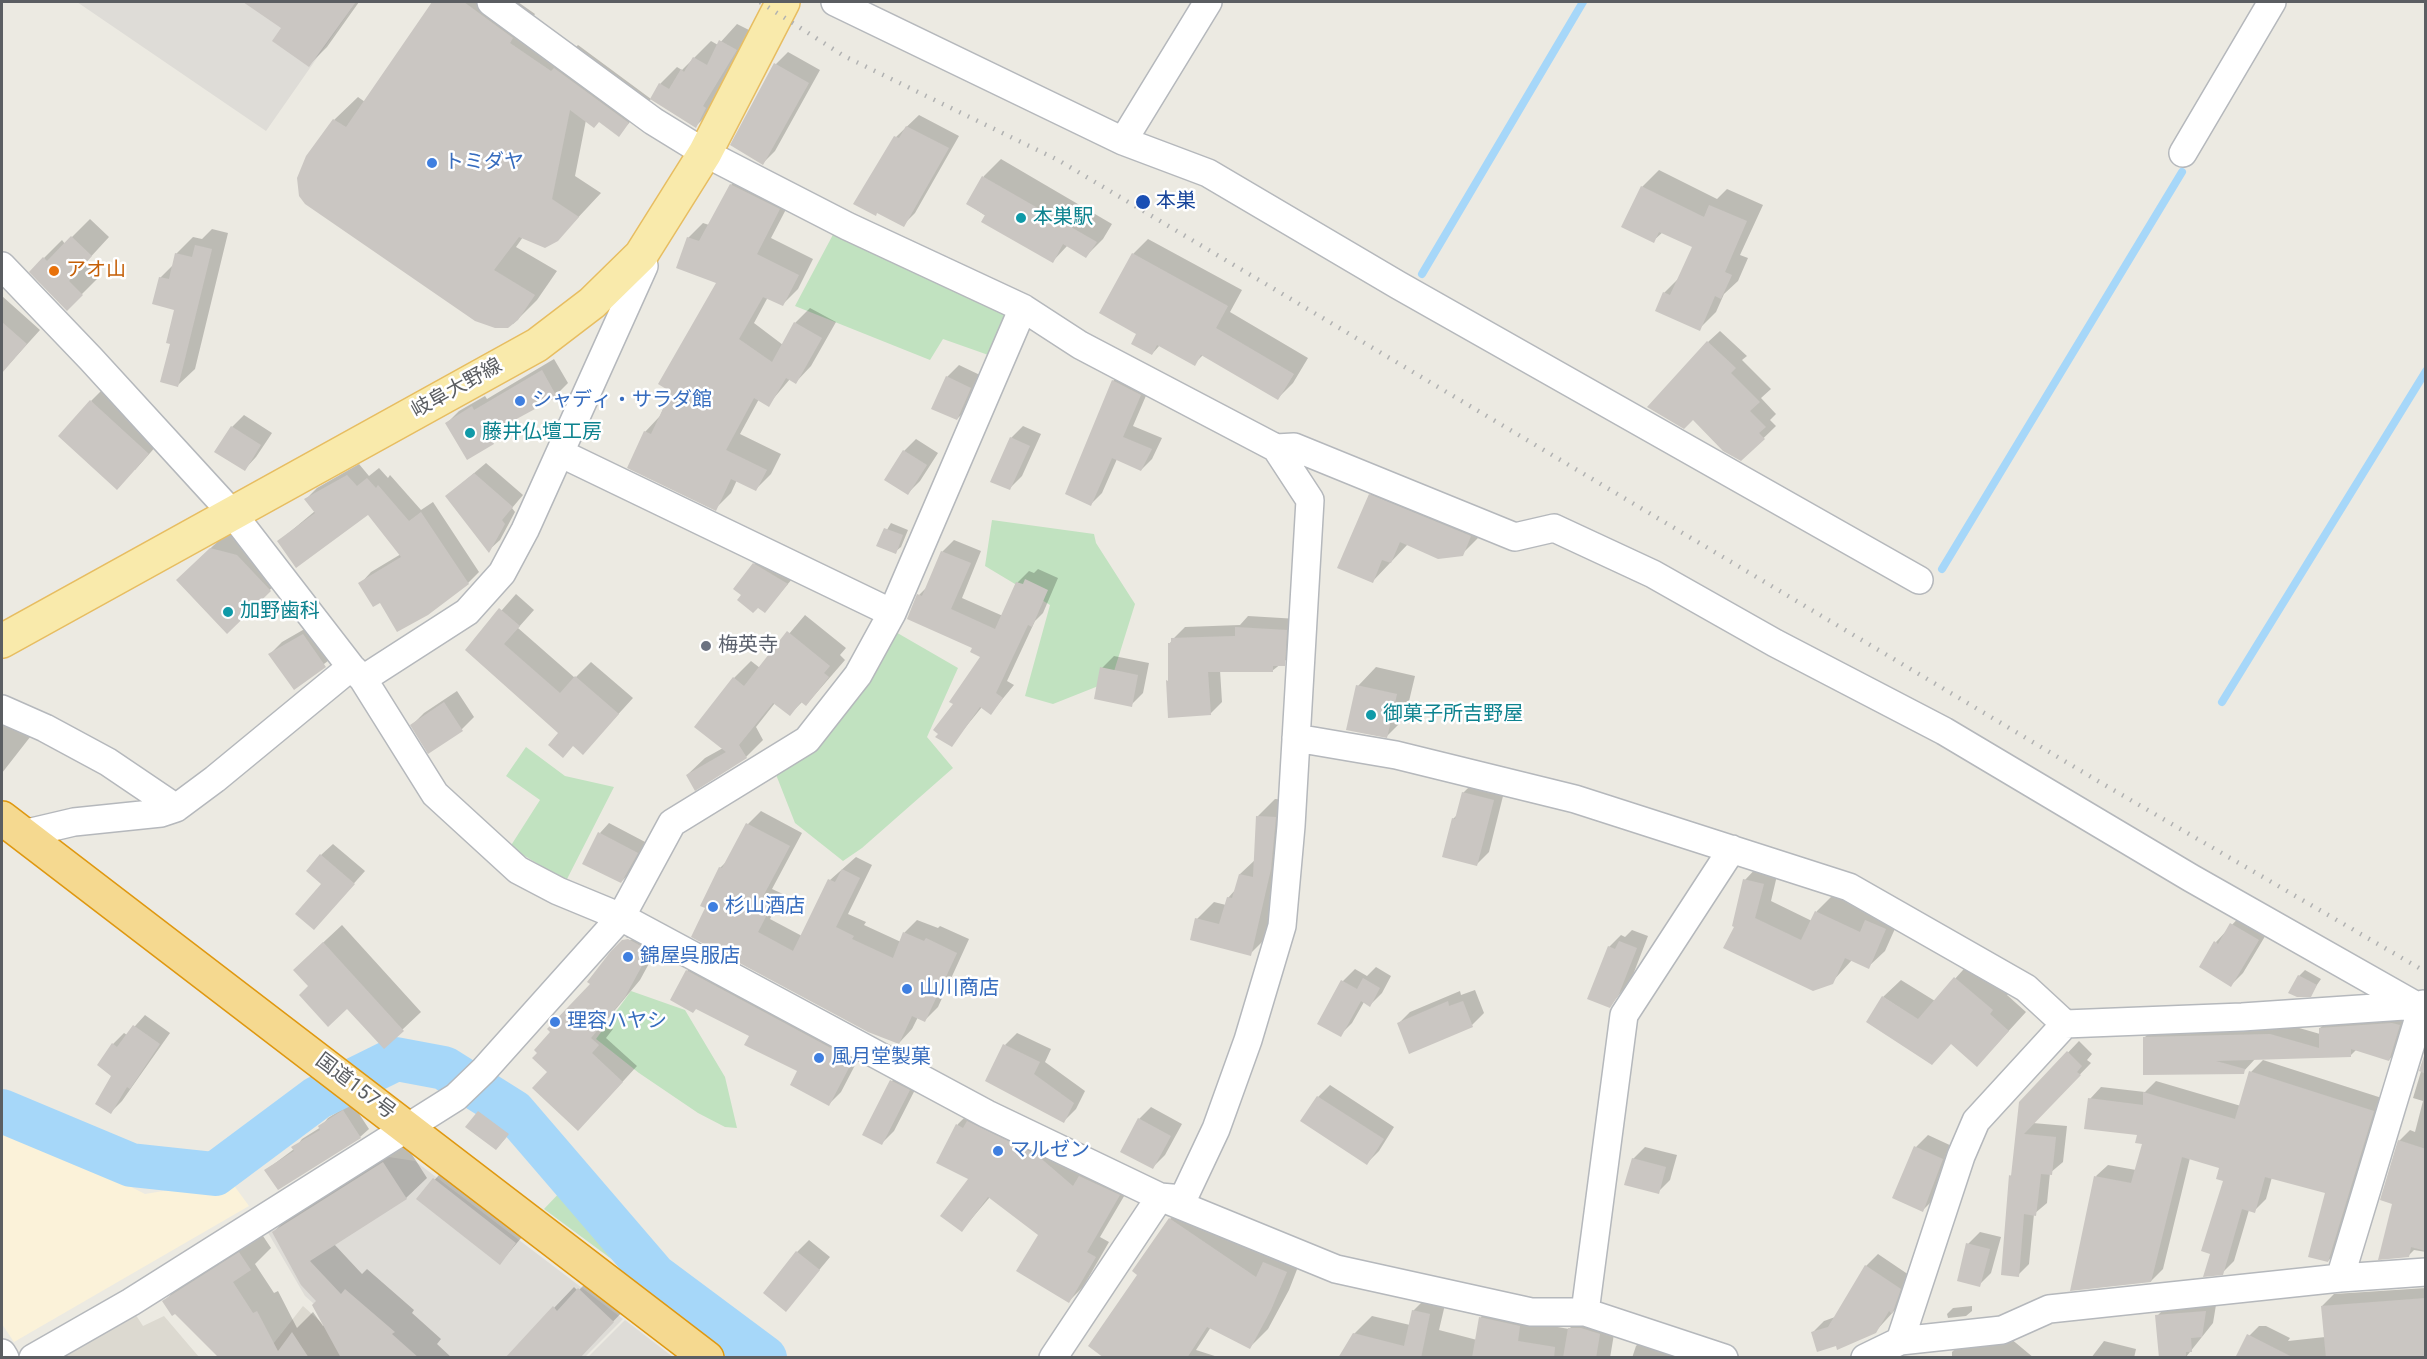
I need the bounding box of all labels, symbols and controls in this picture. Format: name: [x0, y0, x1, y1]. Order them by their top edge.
place label: トミダヤ: [444, 151, 524, 175]
marker: トミダヤ: [425, 156, 439, 170]
place label: 本巣: [1156, 190, 1196, 214]
marker: 本巣: [1134, 193, 1152, 211]
place label: 本巣駅: [1033, 206, 1093, 230]
marker: 本巣駅: [1014, 211, 1028, 225]
place label: アオ山: [66, 259, 126, 283]
marker: アオ山: [47, 264, 61, 278]
street label: 岐阜大野線: [407, 354, 507, 424]
place label: シャディ・サラダ館: [532, 389, 712, 413]
marker: シャディ・サラダ館: [513, 394, 527, 408]
place label: 藤井仏壇工房: [482, 421, 602, 445]
marker: 藤井仏壇工房: [463, 426, 477, 440]
place label: 加野歯科: [240, 600, 320, 624]
marker: 加野歯科: [221, 605, 235, 619]
place label: 梅英寺: [718, 634, 778, 658]
marker: 梅英寺: [699, 639, 713, 653]
place label: 御菓子所吉野屋: [1383, 703, 1523, 727]
marker: 御菓子所吉野屋: [1364, 708, 1378, 722]
place label: 杉山酒店: [725, 895, 805, 919]
marker: 杉山酒店: [706, 900, 720, 914]
place label: 錦屋呉服店: [640, 945, 740, 969]
marker: 錦屋呉服店: [621, 950, 635, 964]
place label: 山川商店: [919, 977, 999, 1001]
marker: 山川商店: [900, 982, 914, 996]
place label: 理容ハヤシ: [567, 1010, 667, 1034]
marker: 理容ハヤシ: [548, 1015, 562, 1029]
place label: 風月堂製菓: [831, 1046, 931, 1070]
street label: 国道157号: [310, 1049, 400, 1125]
marker: 風月堂製菓: [812, 1051, 826, 1065]
place label: マルゼン: [1010, 1139, 1090, 1163]
marker: マルゼン: [991, 1144, 1005, 1158]

